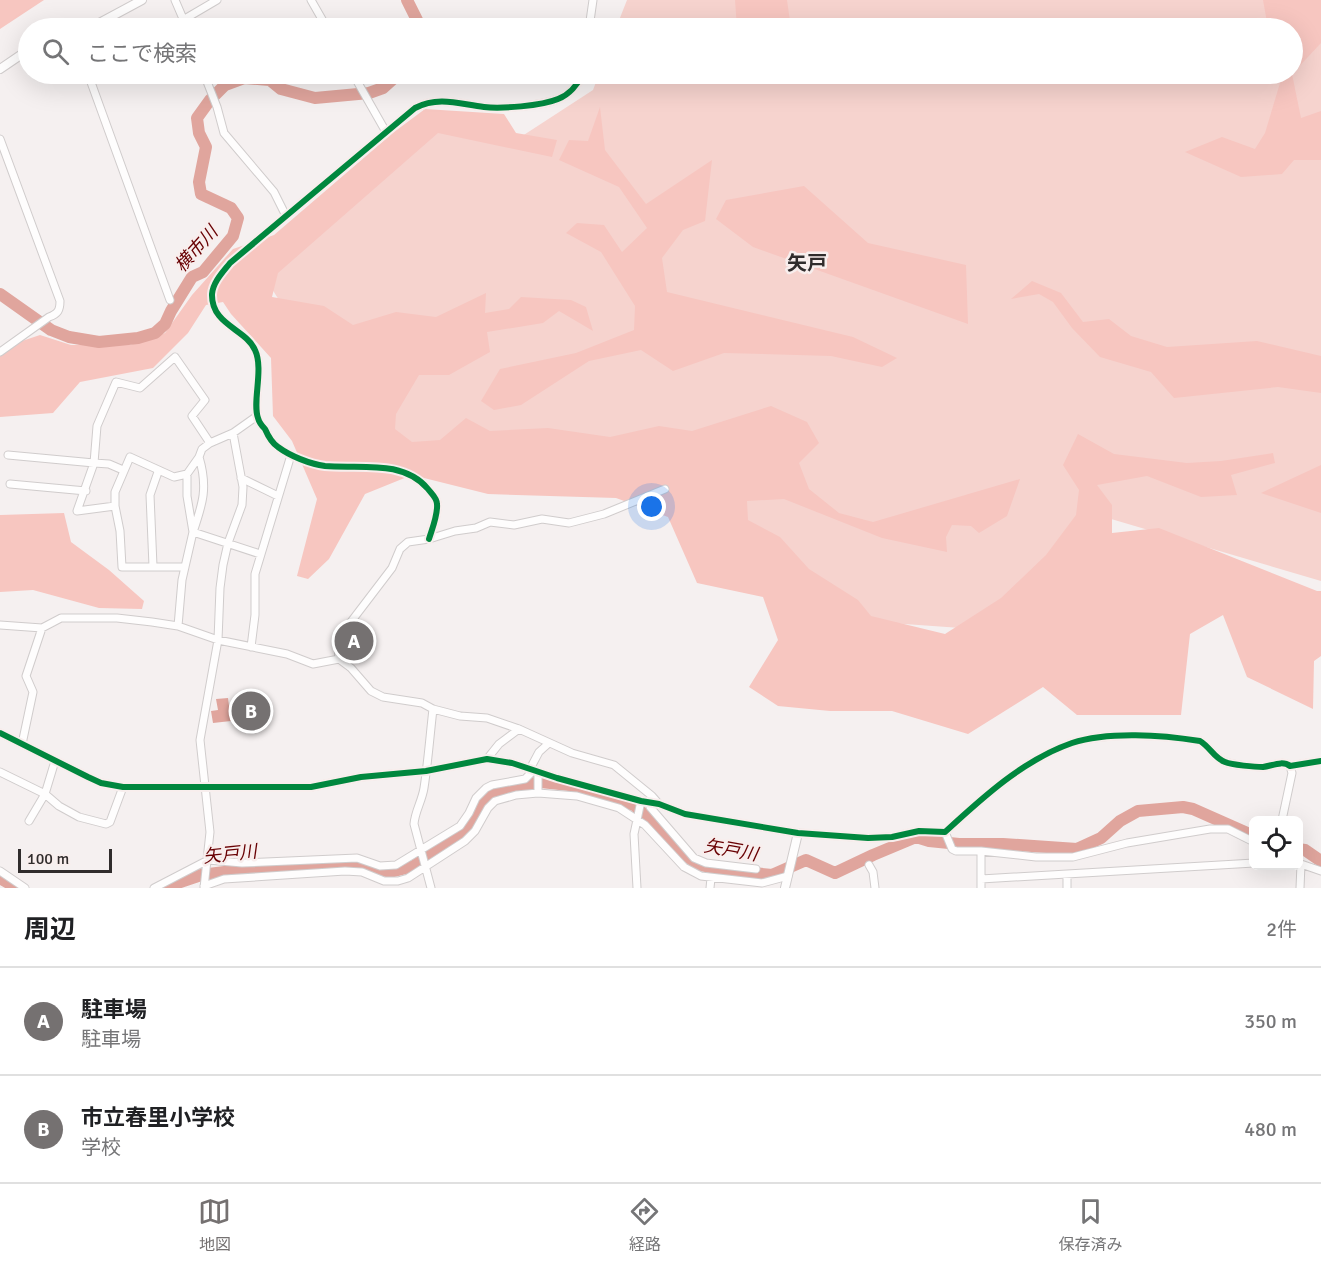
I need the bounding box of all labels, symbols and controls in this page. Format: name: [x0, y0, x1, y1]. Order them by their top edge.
search box: [18, 18, 1303, 84]
icon: search: [39, 35, 72, 68]
text: ここで検索: [87, 40, 197, 67]
water label: 横市川: [170, 220, 224, 276]
district label: 矢戸: [787, 251, 827, 276]
your location: [637, 492, 666, 521]
pin: A: [334, 618, 374, 664]
pin: B: [232, 688, 270, 734]
map controls: [1249, 816, 1303, 870]
button: locate: [1249, 816, 1303, 870]
water label: 矢戸川: [703, 834, 761, 866]
water label: 矢戸川: [202, 840, 260, 868]
scale bar: [18, 846, 112, 874]
text: 100 m: [27, 849, 69, 869]
text: 周辺: [24, 914, 76, 946]
text: 2件: [1266, 917, 1297, 942]
text: 駐車場: [81, 996, 147, 1023]
text: A: [37, 1009, 50, 1034]
text: 350 m: [1244, 1009, 1297, 1034]
text: 駐車場: [81, 1027, 141, 1052]
text: 市立春里小学校: [81, 1104, 235, 1131]
text: B: [37, 1117, 50, 1142]
text: 480 m: [1244, 1117, 1297, 1142]
text: 学校: [81, 1135, 121, 1160]
tab: 地図: [198, 1195, 231, 1255]
tab: 経路: [628, 1195, 661, 1255]
tab: 保存済み: [1058, 1195, 1122, 1255]

